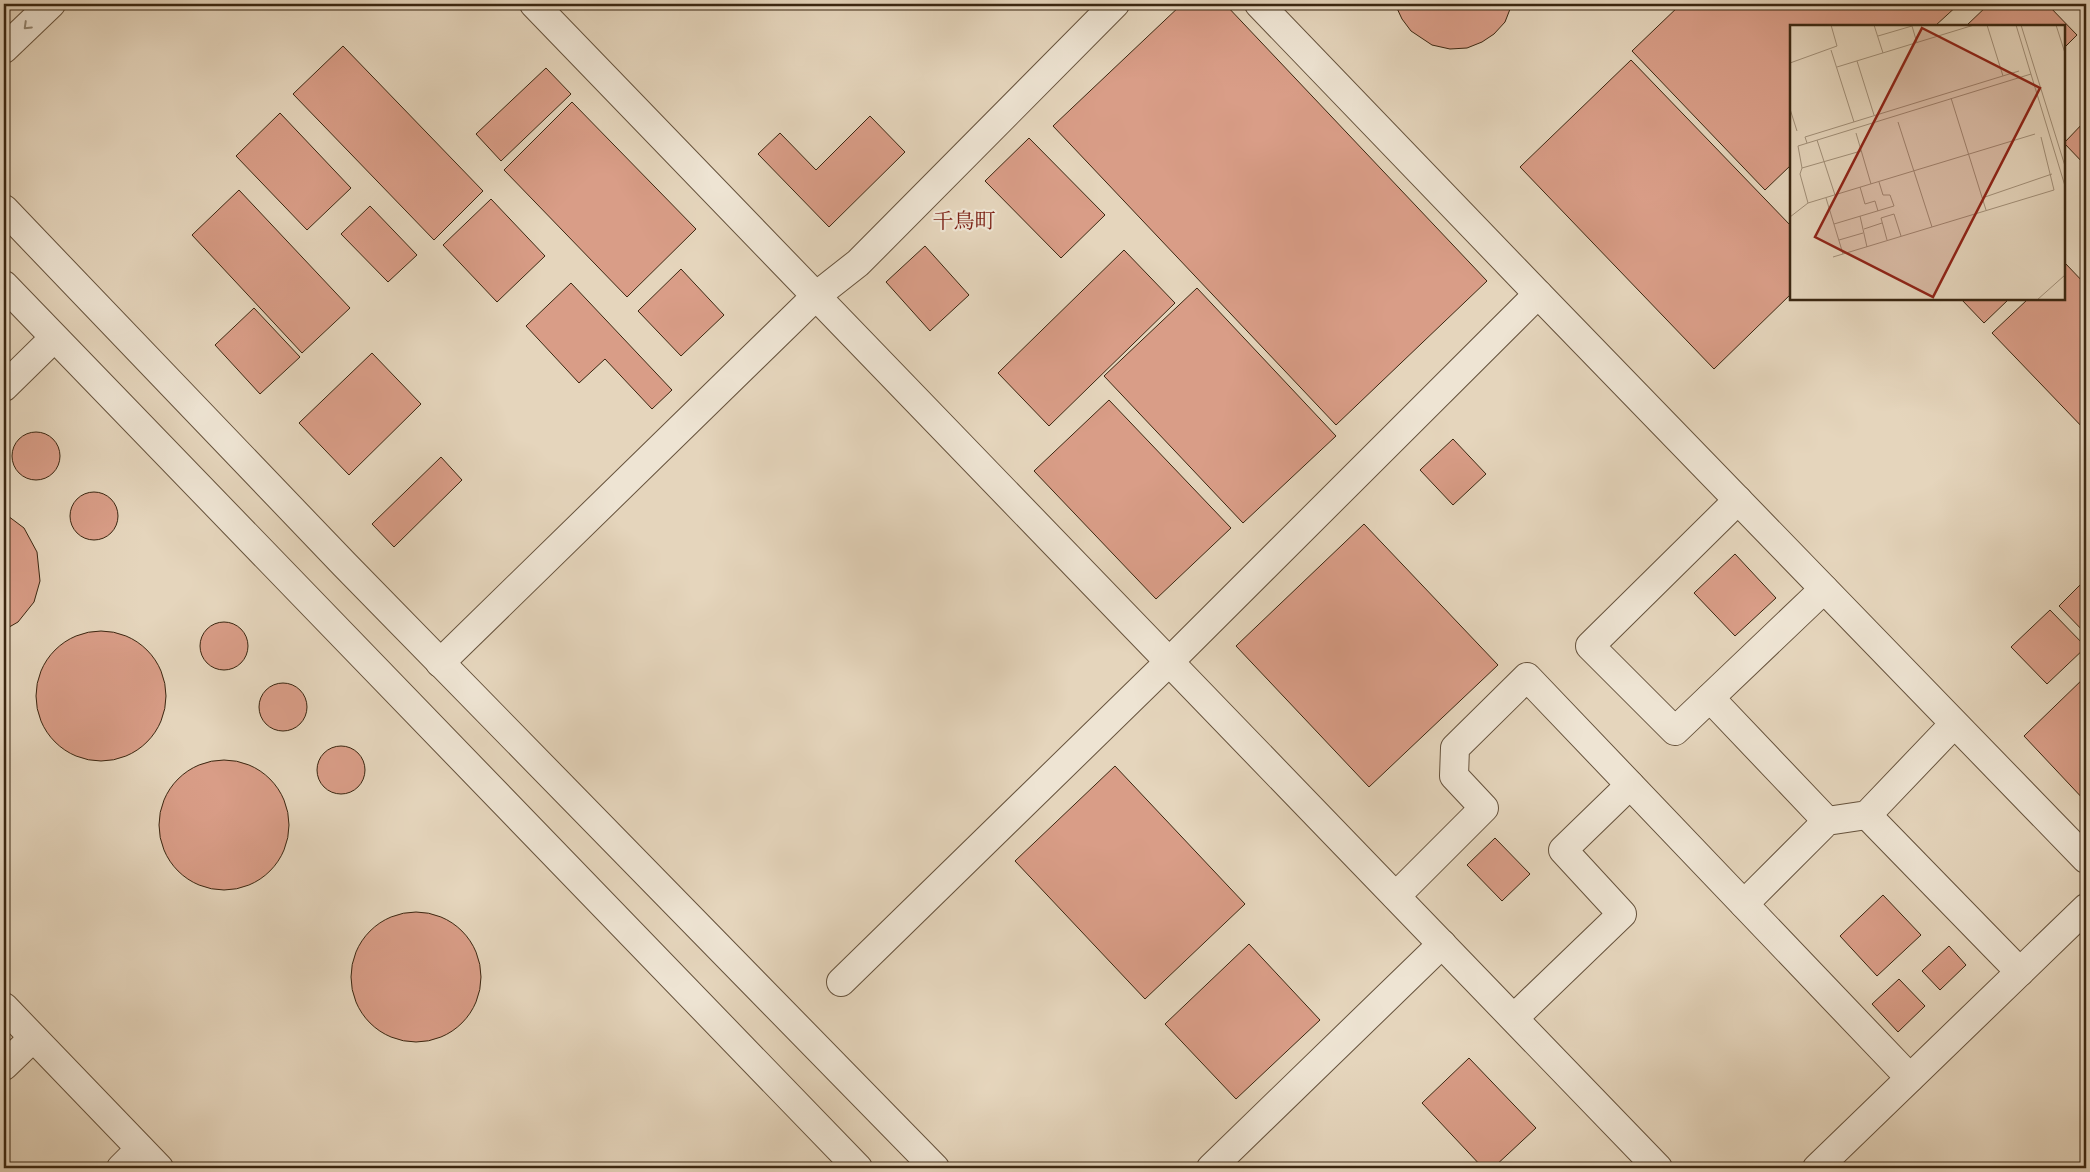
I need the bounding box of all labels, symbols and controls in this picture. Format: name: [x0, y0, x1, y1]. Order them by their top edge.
one-way arrow: [24, 20, 33, 29]
inset map: [1790, 25, 2065, 300]
district label: 千鳥町: [933, 209, 996, 236]

